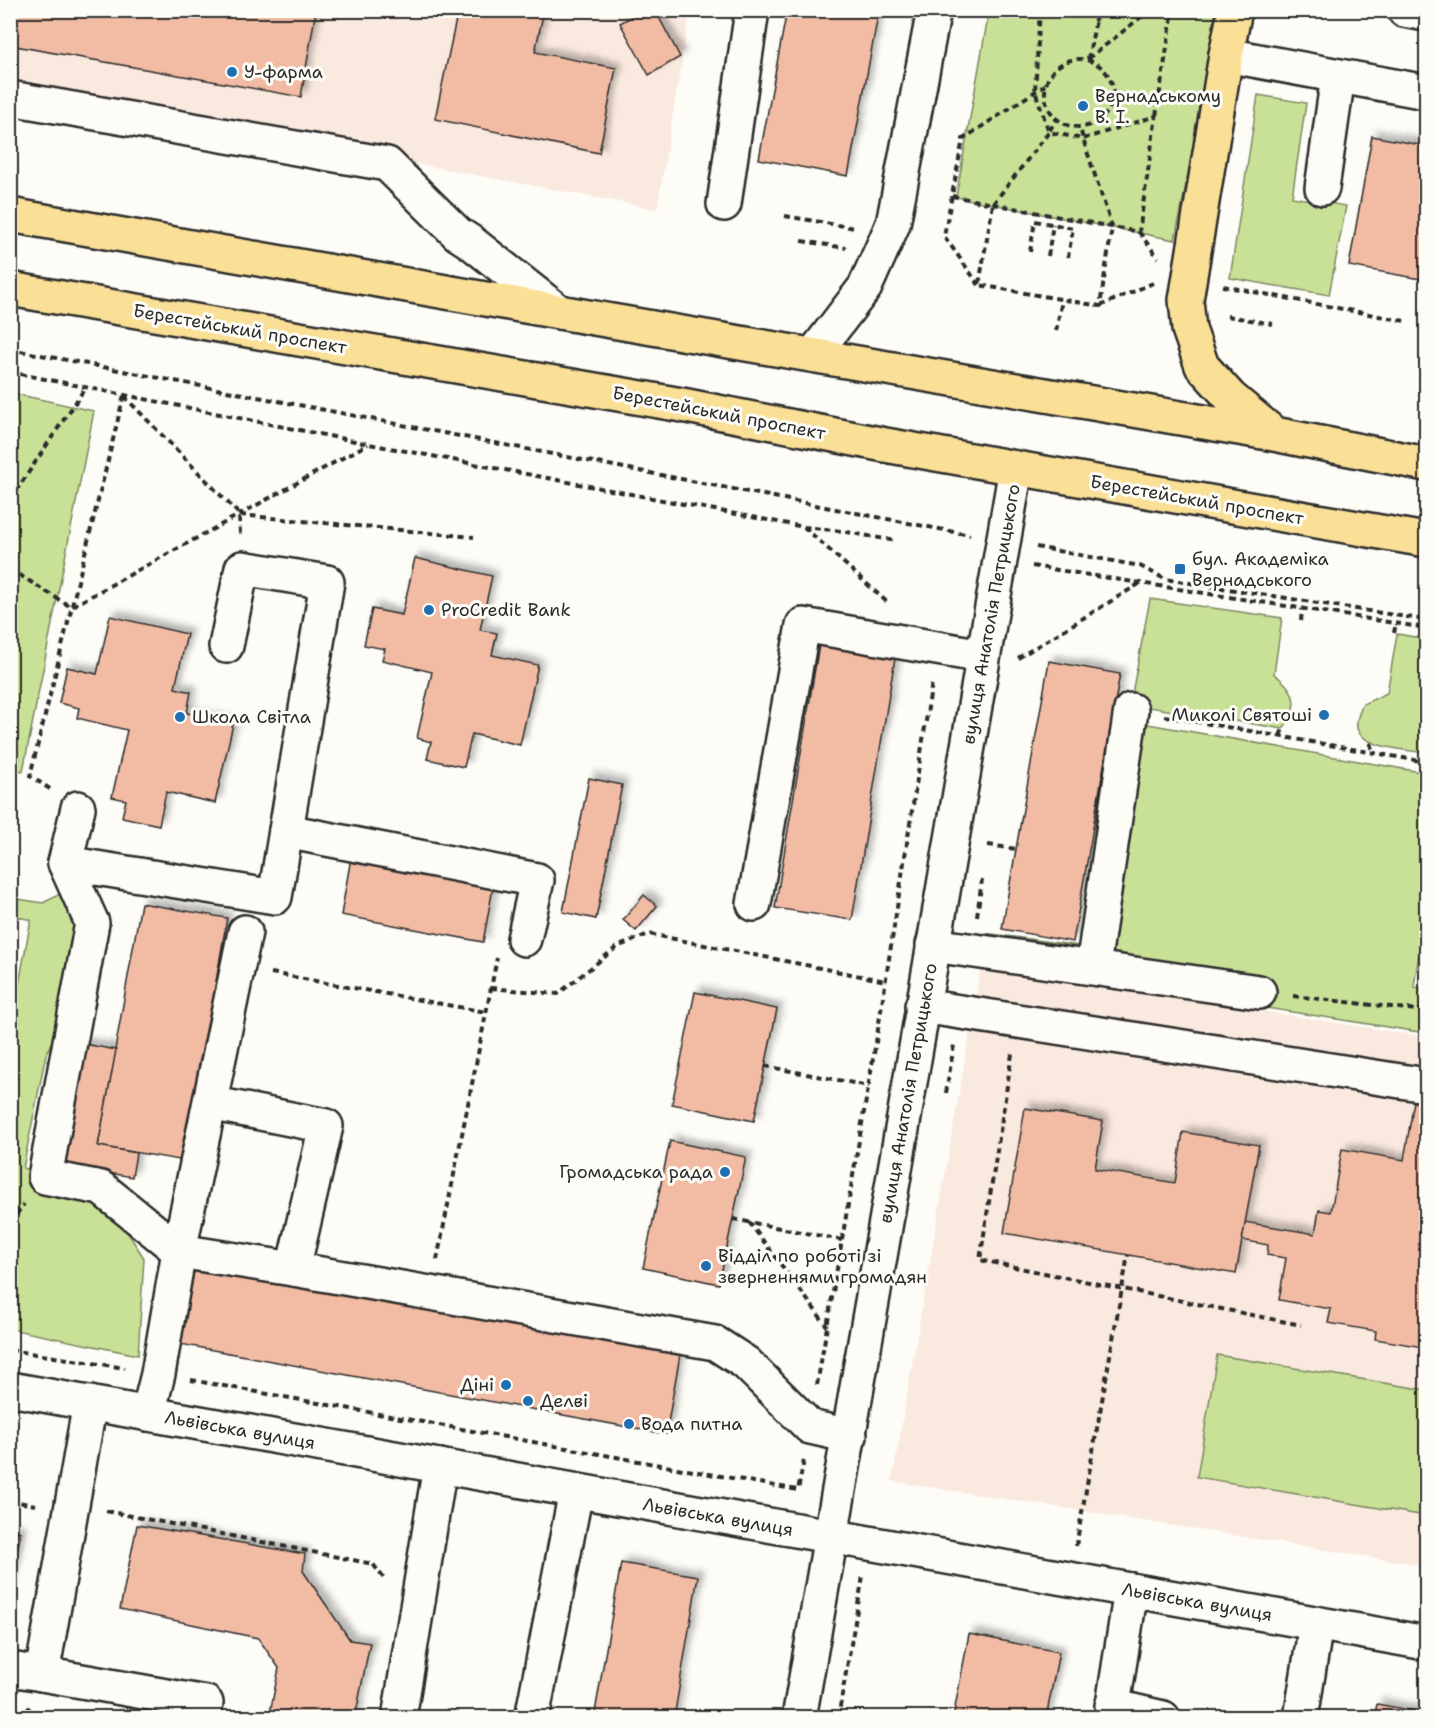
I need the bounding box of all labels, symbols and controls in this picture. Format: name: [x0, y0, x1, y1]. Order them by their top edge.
place label: У-фарма: [244, 60, 323, 84]
marker: У-фарма: [225, 65, 239, 79]
place label: Вернадському В. І.: [1095, 84, 1221, 129]
marker: Вернадському В. І.: [1076, 99, 1090, 113]
street label: Берестейський проспект: [131, 298, 350, 360]
street label: Берестейський проспект: [610, 381, 828, 446]
street label: Берестейський проспект: [1088, 469, 1307, 531]
street label: вулиця Анатолія Петрицького: [956, 482, 1026, 746]
place label: бул. Академіка Вернадського: [1192, 547, 1329, 592]
marker: бул. Академіка Вернадського: [1173, 562, 1187, 576]
place label: ProCredit Bank: [441, 598, 571, 622]
marker: ProCredit Bank: [422, 603, 436, 617]
place label: Миколі Святоші: [1172, 703, 1312, 727]
place label: Школа Світла: [192, 705, 311, 729]
marker: Миколі Святоші: [1317, 708, 1331, 722]
marker: Школа Світла: [173, 710, 187, 724]
street label: вулиця Анатолія Петрицького: [873, 961, 943, 1225]
place label: Громадська рада: [559, 1160, 713, 1184]
marker: Громадська рада: [718, 1165, 732, 1179]
place label: Відділ по роботі зі зверненнями громадян: [718, 1244, 927, 1289]
marker: Відділ по роботі зі зверненнями громадян: [699, 1259, 713, 1273]
place label: Діні: [460, 1373, 494, 1397]
marker: Діні: [499, 1378, 513, 1392]
place label: Делві: [540, 1389, 588, 1413]
marker: Делві: [521, 1394, 535, 1408]
street label: Львівська вулиця: [163, 1405, 317, 1455]
place label: Вода питна: [641, 1412, 742, 1436]
marker: Вода питна: [622, 1417, 636, 1431]
street label: Львівська вулиця: [641, 1492, 795, 1542]
street label: Львівська вулиця: [1120, 1577, 1274, 1627]

